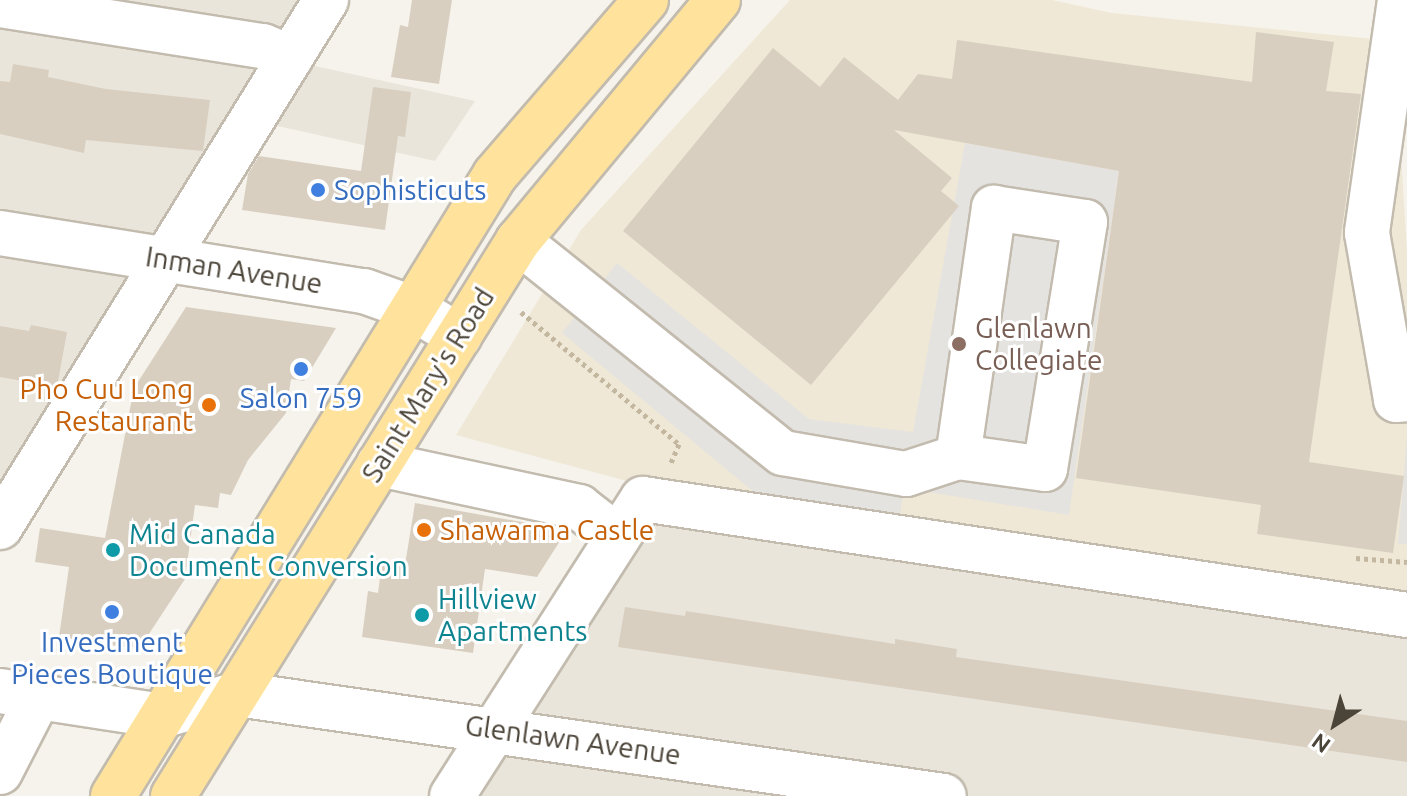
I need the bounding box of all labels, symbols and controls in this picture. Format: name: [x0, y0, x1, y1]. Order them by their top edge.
place label: Sophisticuts: [334, 173, 486, 207]
marker: Sophisticuts: [309, 181, 327, 199]
street label: Inman Avenue: [143, 239, 325, 301]
street label: Saint Mary's Road: [355, 282, 501, 488]
place label: Glenlawn Collegiate: [975, 311, 1102, 377]
marker: Glenlawn Collegiate: [950, 335, 968, 353]
marker: Salon 759: [292, 360, 310, 378]
place label: Pho Cuu Long Restaurant: [19, 372, 193, 438]
place label: Salon 759: [240, 381, 362, 415]
marker: Pho Cuu Long Restaurant: [200, 396, 218, 414]
place label: Shawarma Castle: [440, 513, 654, 547]
place label: Mid Canada Document Conversion: [129, 517, 408, 583]
marker: Shawarma Castle: [415, 521, 433, 539]
marker: Mid Canada Document Conversion: [104, 541, 122, 559]
place label: Hillview Apartments: [438, 582, 587, 648]
marker: Investment Pieces Boutique: [103, 603, 121, 621]
marker: Hillview Apartments: [413, 606, 431, 624]
place label: Investment Pieces Boutique: [11, 625, 213, 691]
north arrow: [1295, 684, 1375, 764]
street label: Glenlawn Avenue: [463, 708, 683, 772]
text: N: [1307, 729, 1335, 759]

